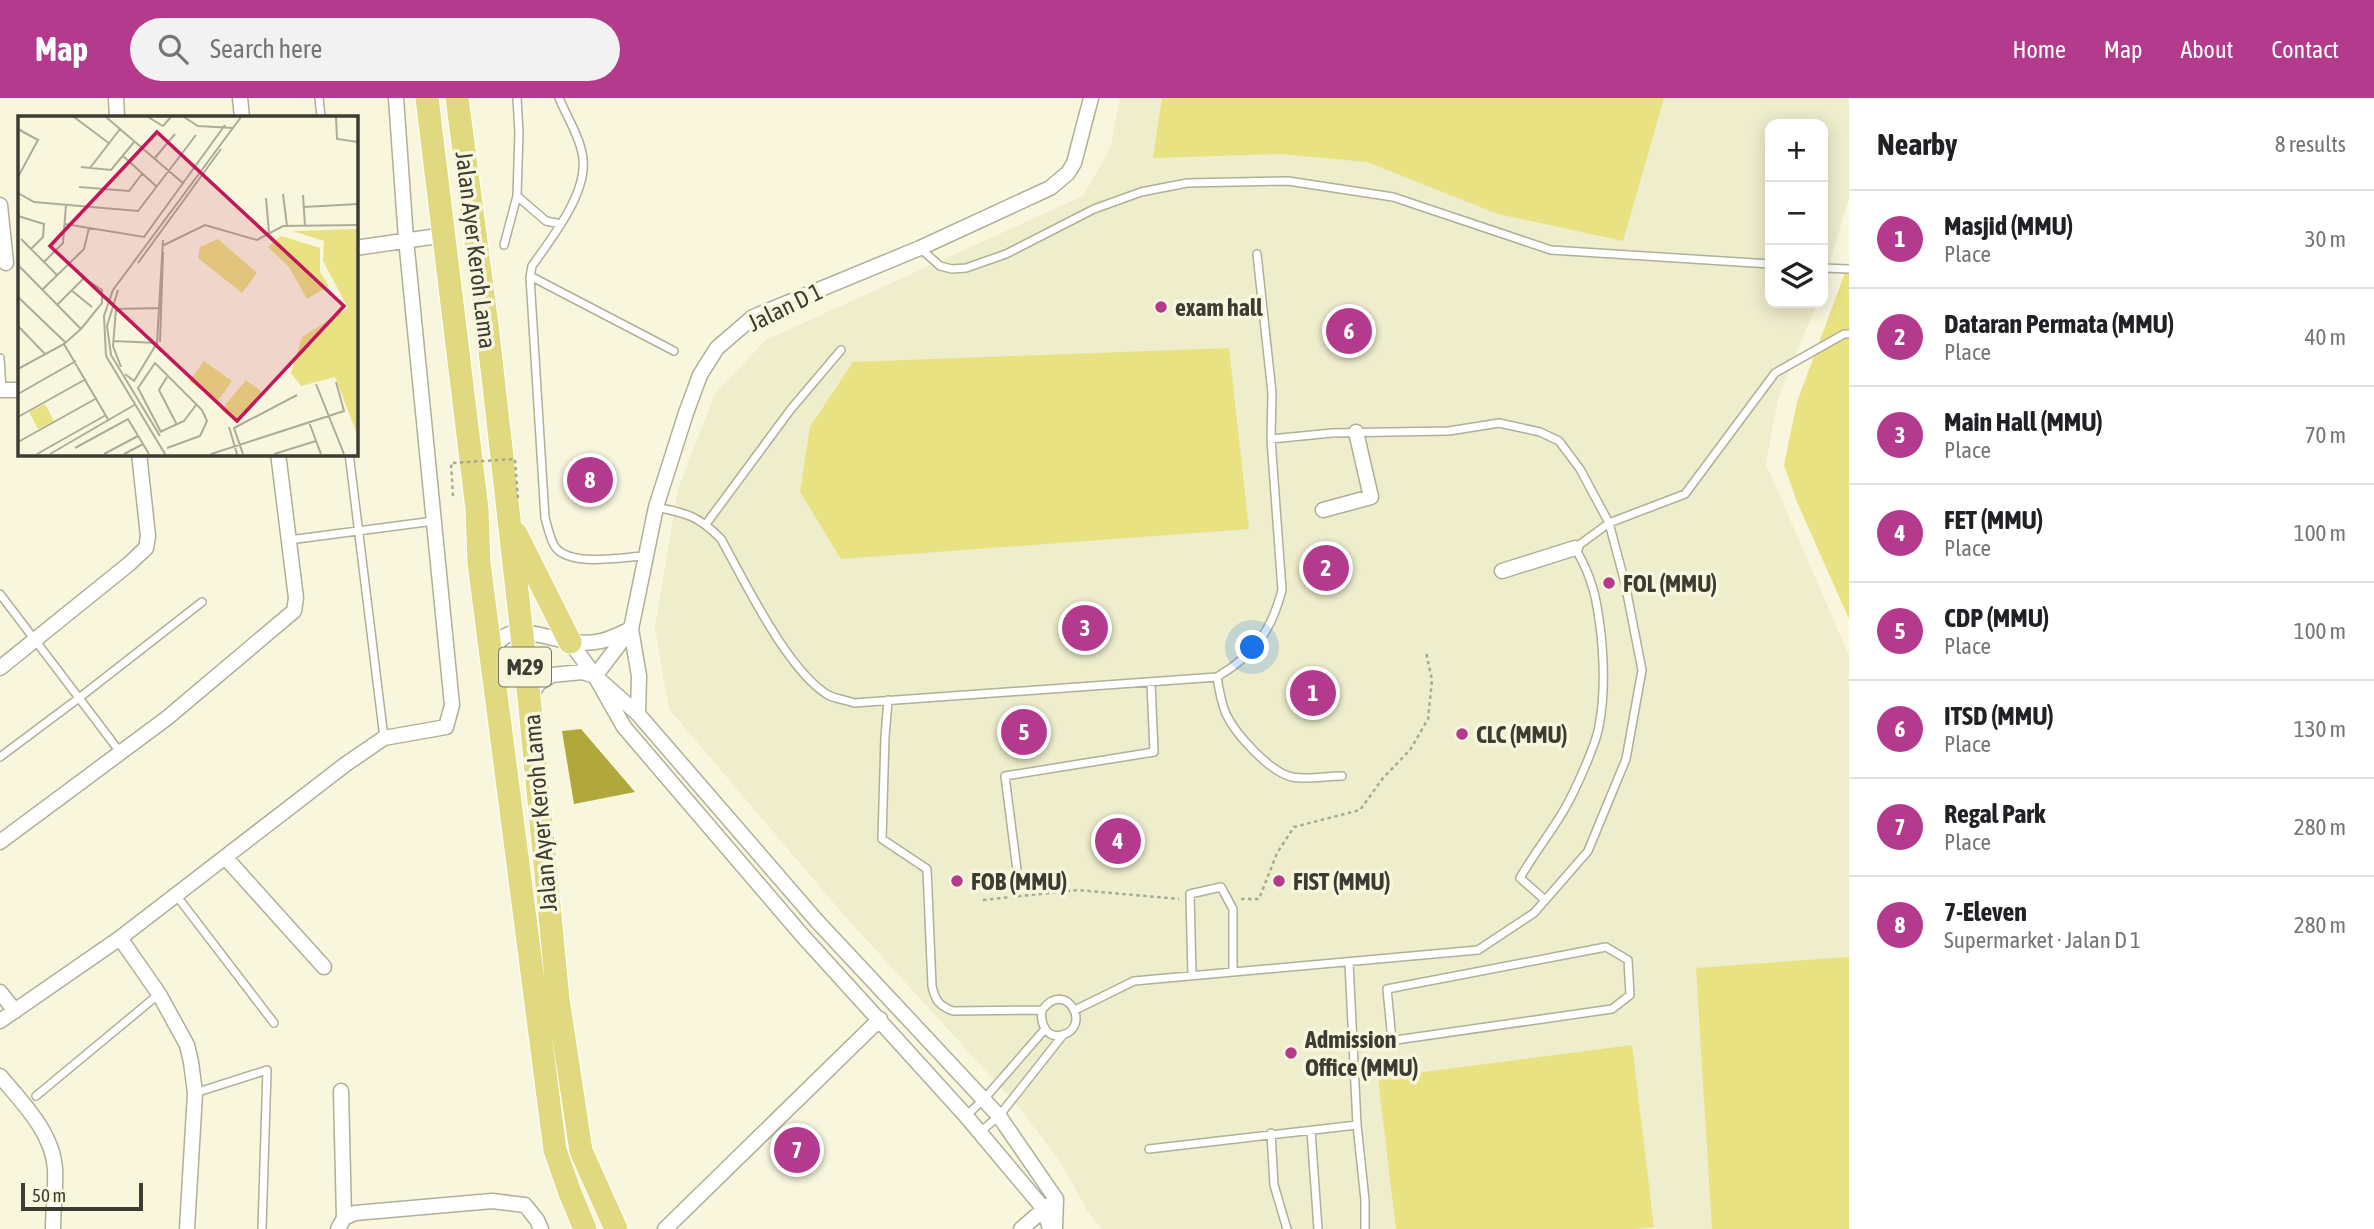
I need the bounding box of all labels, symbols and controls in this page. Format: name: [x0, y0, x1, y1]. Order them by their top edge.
search box: [130, 18, 620, 81]
text: Map: [35, 30, 88, 68]
icon: search: [154, 30, 192, 68]
text: Search here: [210, 34, 322, 64]
text: Home: [2012, 36, 2066, 63]
text: Map: [2104, 36, 2142, 63]
text: About: [2180, 36, 2233, 63]
text: Contact: [2271, 36, 2339, 63]
inset map: [18, 116, 357, 455]
map controls: [1765, 119, 1828, 308]
button: +: [1765, 119, 1828, 182]
text: Nearby: [1877, 127, 1957, 161]
text: 8 results: [2275, 131, 2346, 157]
street label: Jalan Ayer Keroh Lama: [451, 150, 501, 350]
button: −: [1765, 182, 1828, 245]
text: Masjid (MMU): [1944, 211, 2073, 241]
text: 1: [1895, 226, 1905, 252]
text: 30 m: [2305, 226, 2346, 252]
text: Place: [1944, 241, 1991, 267]
button: layers: [1765, 245, 1828, 308]
street label: Jalan D 1: [743, 277, 827, 337]
place label: exam hall: [1175, 294, 1263, 321]
marker: exam hall: [1153, 299, 1169, 315]
pin: 6: [1326, 305, 1372, 357]
text: Dataran Permata (MMU): [1944, 309, 2174, 339]
text: 2: [1895, 324, 1905, 350]
text: 40 m: [2305, 324, 2346, 350]
text: Place: [1944, 339, 1991, 365]
text: Main Hall (MMU): [1944, 407, 2103, 437]
text: 3: [1895, 422, 1905, 448]
text: 70 m: [2305, 422, 2346, 448]
text: Place: [1944, 437, 1991, 463]
pin: 8: [567, 454, 613, 506]
text: FET (MMU): [1944, 505, 2043, 535]
text: 4: [1895, 520, 1905, 546]
text: 100 m: [2294, 520, 2346, 546]
text: Place: [1944, 535, 1991, 561]
pin: 2: [1303, 542, 1349, 594]
place label: FOL (MMU): [1623, 570, 1717, 597]
marker: FOL (MMU): [1601, 575, 1617, 591]
pin: 3: [1062, 602, 1108, 654]
text: CDP (MMU): [1944, 603, 2049, 633]
text: 5: [1895, 618, 1905, 644]
text: 100 m: [2294, 618, 2346, 644]
your location: [1235, 630, 1269, 664]
text: Place: [1944, 633, 1991, 659]
road number: M29: [499, 648, 551, 687]
pin: 1: [1290, 667, 1336, 719]
text: ITSD (MMU): [1944, 701, 2054, 731]
pin: 5: [1001, 706, 1047, 758]
street label: Jalan Ayer Keroh Lama: [518, 713, 562, 913]
text: 6: [1895, 716, 1905, 742]
text: 130 m: [2294, 716, 2346, 742]
place label: CLC (MMU): [1476, 721, 1568, 748]
marker: CLC (MMU): [1454, 726, 1470, 742]
text: Place: [1944, 731, 1991, 757]
text: Regal Park: [1944, 799, 2045, 829]
text: 7: [1895, 814, 1905, 840]
text: 280 m: [2294, 814, 2346, 840]
pin: 4: [1095, 815, 1141, 867]
text: Place: [1944, 829, 1991, 855]
place label: FOB (MMU): [971, 868, 1067, 895]
place label: FIST (MMU): [1293, 868, 1391, 895]
marker: FOB (MMU): [949, 873, 965, 889]
marker: FIST (MMU): [1271, 873, 1287, 889]
text: 7-Eleven: [1944, 897, 2027, 927]
text: 8: [1895, 912, 1905, 938]
text: 280 m: [2294, 912, 2346, 938]
text: Supermarket · Jalan D 1: [1944, 927, 2141, 953]
place label: Admission Office (MMU): [1304, 1026, 1418, 1081]
marker: Admission Office (MMU): [1283, 1045, 1299, 1061]
pin: 7: [774, 1124, 820, 1176]
scale bar: [21, 1180, 144, 1212]
text: 50 m: [32, 1184, 66, 1206]

